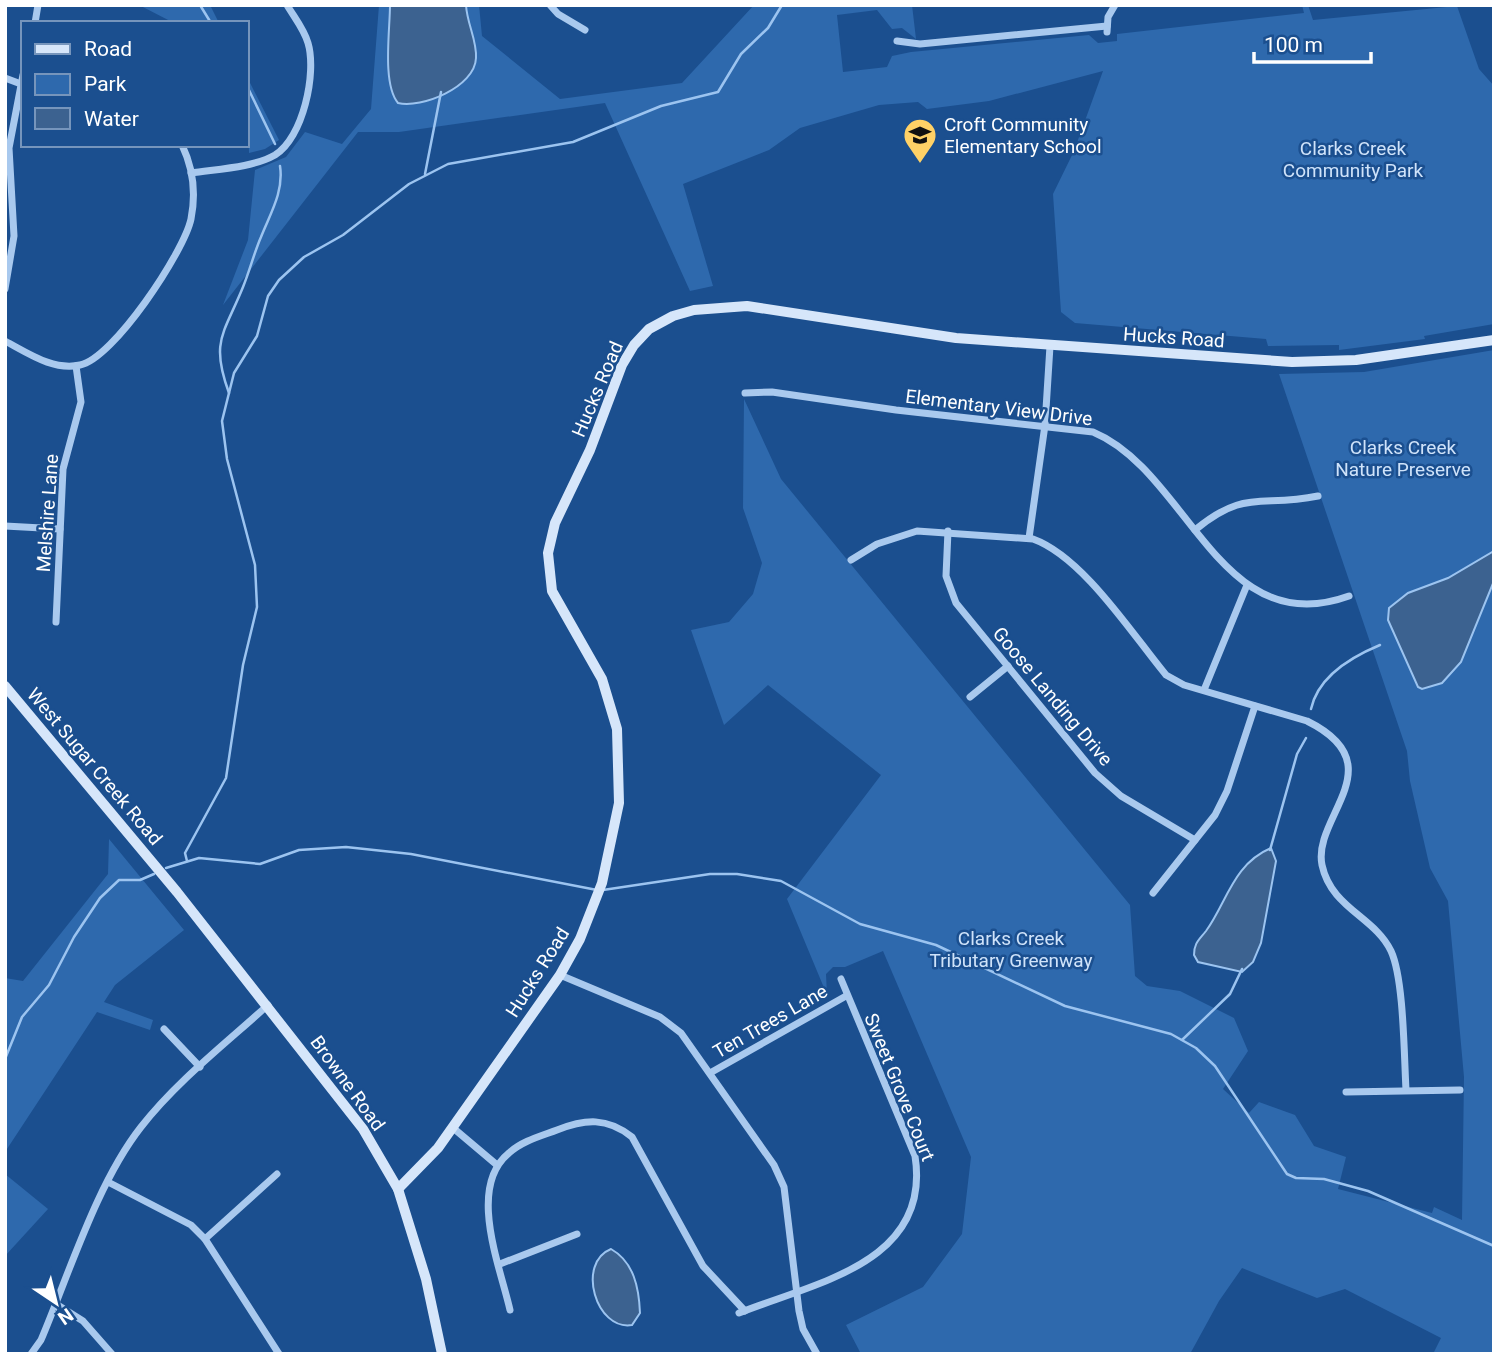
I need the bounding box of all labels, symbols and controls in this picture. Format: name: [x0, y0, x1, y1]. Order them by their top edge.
legend: [21, 21, 248, 147]
scale bar: [1254, 21, 1371, 65]
text: 100 m: [1264, 33, 1323, 57]
text: Road: [84, 37, 132, 61]
text: Park: [84, 72, 127, 96]
text: Water: [84, 107, 139, 131]
place label: Croft Community Elementary School: [944, 113, 1102, 158]
school or university icon: Croft Community Elementary School: [901, 116, 939, 165]
park label: Clarks Creek Community Park: [1283, 137, 1424, 182]
street label: Hucks Road: [1122, 322, 1226, 353]
street label: Hucks Road: [567, 338, 628, 441]
street label: Elementary View Drive: [904, 385, 1094, 430]
park label: Clarks Creek Nature Preserve: [1335, 436, 1471, 481]
street label: Melshire Lane: [32, 453, 63, 573]
street label: Goose Landing Drive: [988, 622, 1117, 770]
street label: West Sugar Creek Road: [22, 683, 167, 850]
street label: Hucks Road: [501, 923, 574, 1021]
park label: Clarks Creek Tributary Greenway: [929, 927, 1093, 972]
street label: Ten Trees Lane: [709, 979, 831, 1063]
street label: Sweet Grove Court: [859, 1010, 940, 1164]
street label: Browne Road: [305, 1031, 390, 1135]
north arrow: [21, 1268, 91, 1338]
text: N: [53, 1303, 78, 1330]

